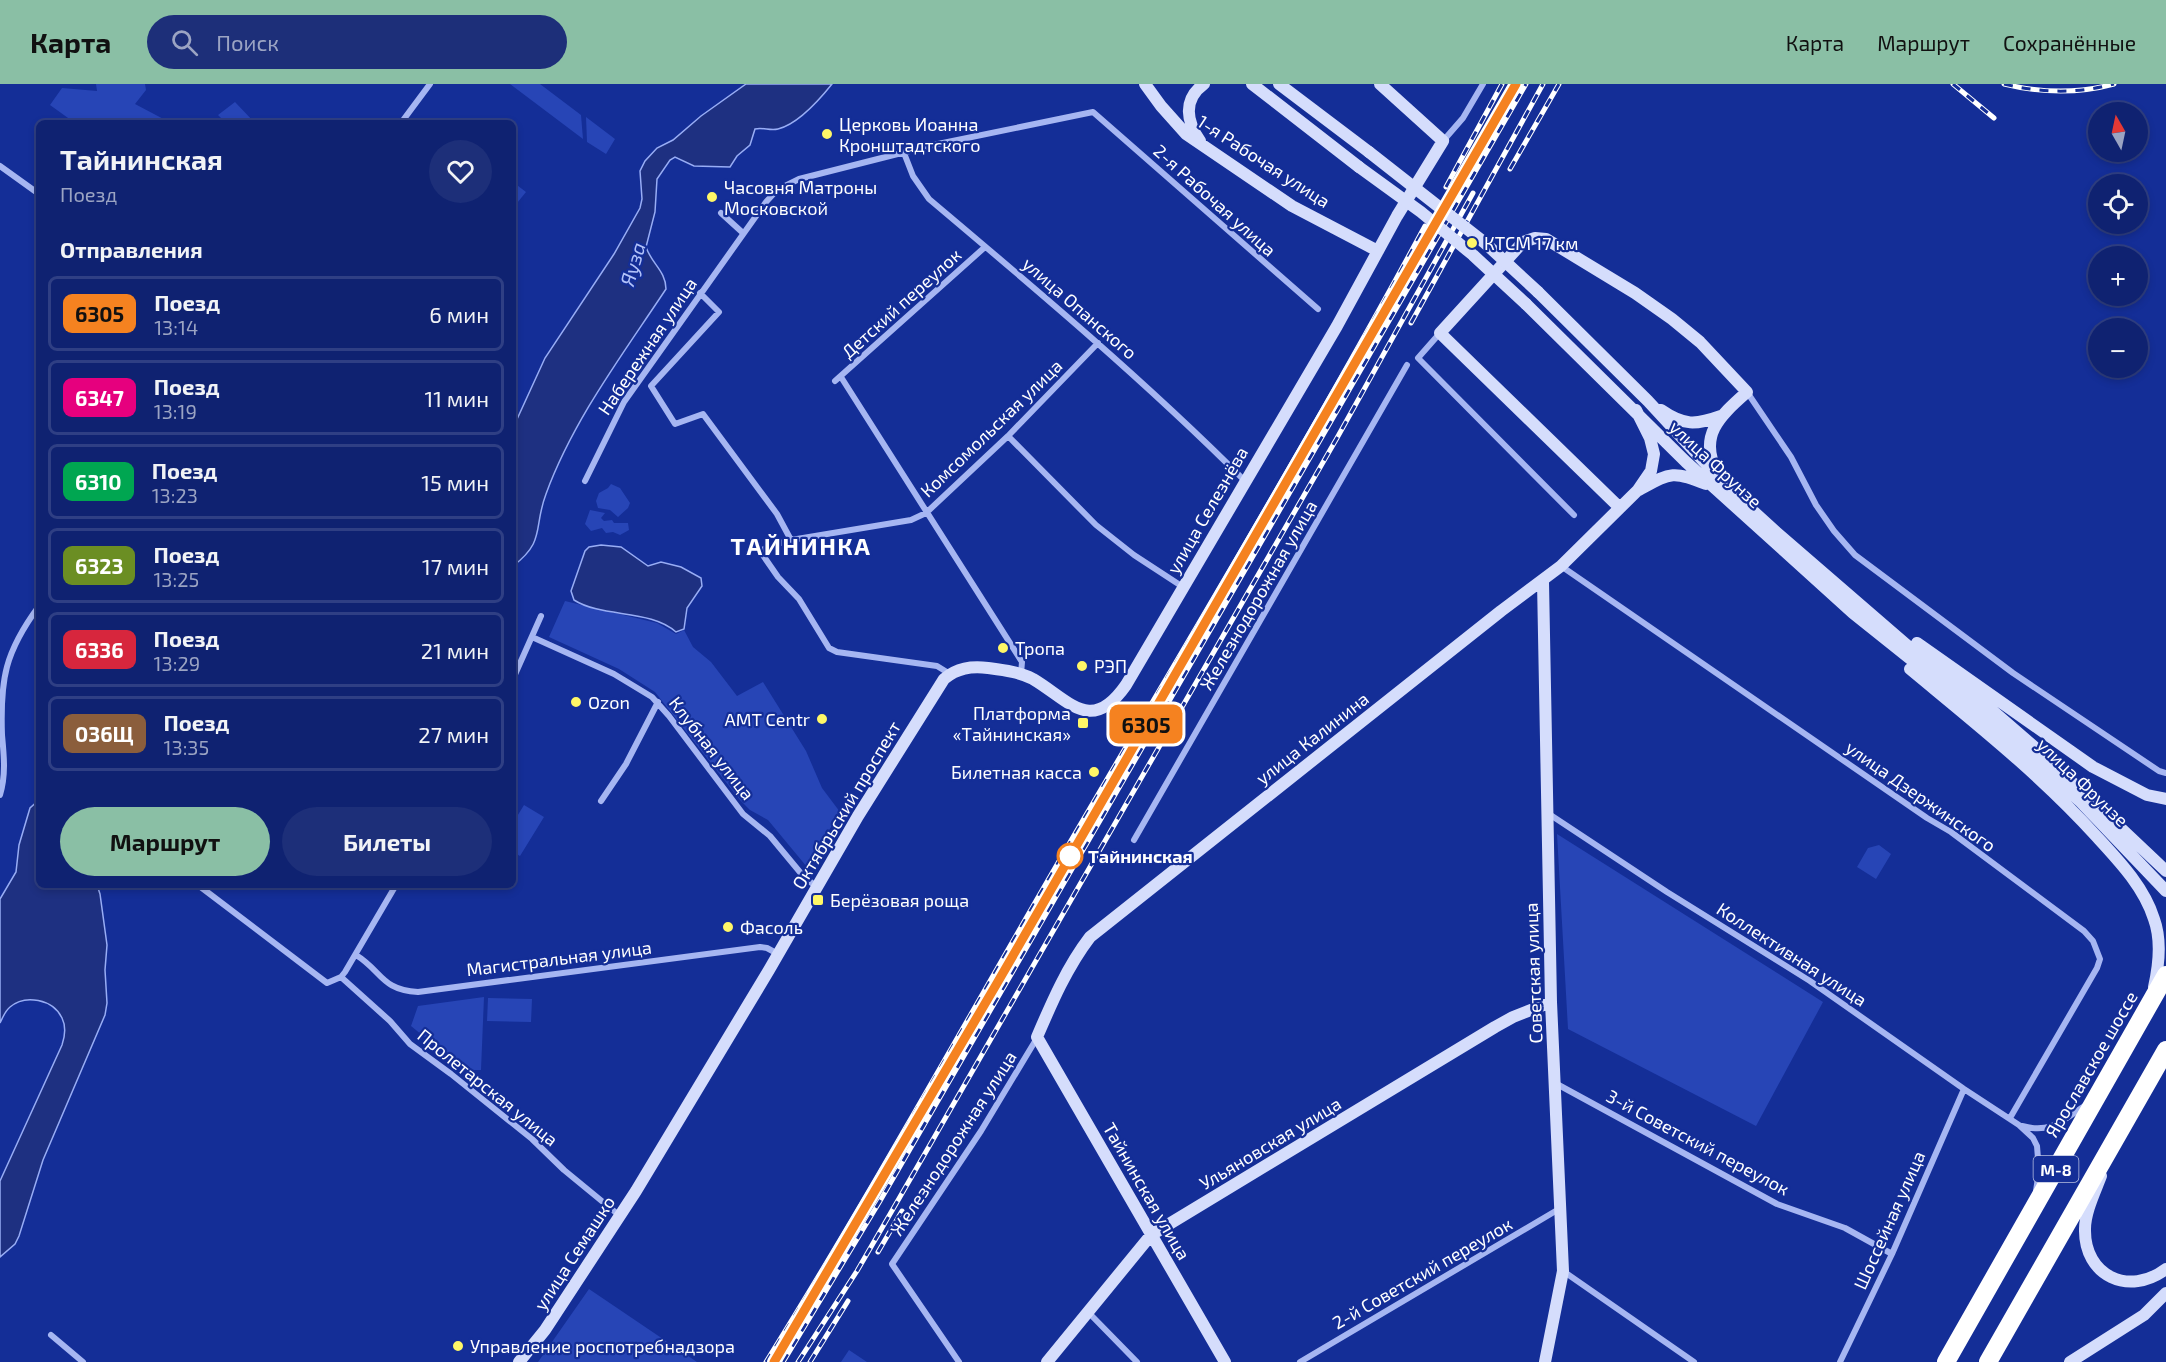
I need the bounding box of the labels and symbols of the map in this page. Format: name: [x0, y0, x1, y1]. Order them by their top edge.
north arrow: [2088, 102, 2148, 162]
street label: 1-я Рабочая улица: [1194, 110, 1334, 212]
place label: Церковь Иоанна Кронштадтского: [839, 113, 981, 156]
marker: Церковь Иоанна Кронштадтского: [820, 127, 834, 141]
street label: 2-я Рабочая улица: [1149, 139, 1281, 261]
place label: Часовня Матроны Московской: [724, 176, 877, 219]
marker: Часовня Матроны Московской: [705, 190, 719, 204]
place label: КТСМ 17 км: [1484, 232, 1579, 254]
marker: КТСМ 17 км: [1465, 236, 1479, 250]
water label: Яуза: [614, 239, 650, 289]
street label: Детский переулок: [837, 243, 966, 362]
street label: улица Опанского: [1018, 252, 1142, 364]
street label: Набережная улица: [593, 273, 701, 419]
street label: Комсомольская улица: [915, 355, 1067, 501]
street label: улица Фрунзе: [1665, 416, 1767, 512]
street label: улица Селезнёва: [1162, 443, 1252, 577]
street label: Железнодорожная улица: [1195, 496, 1321, 694]
district label: ТАЙНИНКА: [731, 531, 871, 560]
place label: Тропа: [1015, 637, 1065, 659]
marker: Тропа: [996, 641, 1010, 655]
place label: РЭП: [1094, 655, 1127, 677]
marker: РЭП: [1075, 659, 1089, 673]
street label: улица Калинина: [1251, 687, 1373, 789]
place label: Ozon: [588, 691, 630, 713]
street label: Клубная улица: [665, 692, 759, 804]
marker: Ozon: [569, 695, 583, 709]
place label: Платформа «Тайнинская»: [953, 702, 1071, 745]
line badge: 6305: [1104, 704, 1188, 744]
place label: AMT Centr: [725, 708, 810, 730]
marker: AMT Centr: [815, 712, 829, 726]
marker: Платформа «Тайнинская»: [1076, 716, 1090, 730]
street label: Октябрьский проспект: [787, 717, 905, 893]
street label: улица Фрунзе: [2033, 733, 2133, 831]
street label: улица Дзержинского: [1842, 736, 2000, 856]
place label: Билетная касса: [951, 761, 1082, 783]
marker: Билетная касса: [1087, 765, 1101, 779]
marker: Тайнинская: [1057, 843, 1083, 869]
place label: Тайнинская: [1088, 845, 1193, 867]
place label: Берёзовая роща: [830, 889, 969, 911]
marker: Берёзовая роща: [811, 893, 825, 907]
street label: Коллективная улица: [1713, 897, 1871, 1011]
street label: Советская улица: [1520, 902, 1546, 1044]
place label: Фасоль: [740, 916, 803, 938]
marker: Фасоль: [721, 920, 735, 934]
street label: Магистральная улица: [465, 936, 653, 980]
street label: Ярославское шоссе: [2040, 987, 2142, 1141]
street label: Пролетарская улица: [414, 1024, 562, 1150]
street label: Железнодорожная улица: [885, 1047, 1021, 1239]
street label: 3-й Советский переулок: [1603, 1084, 1794, 1200]
street label: Ульяновская улица: [1195, 1092, 1345, 1194]
street label: Тайнинская улица: [1099, 1118, 1195, 1264]
street label: Шоссейная улица: [1849, 1147, 1929, 1293]
road number: М-8: [2034, 1156, 2078, 1182]
street label: улица Семашко: [529, 1192, 619, 1314]
street label: 2-й Советский переулок: [1328, 1212, 1516, 1334]
place label: Управление роспотребнадзора: [470, 1335, 735, 1357]
marker: Управление роспотребнадзора: [451, 1339, 465, 1353]

